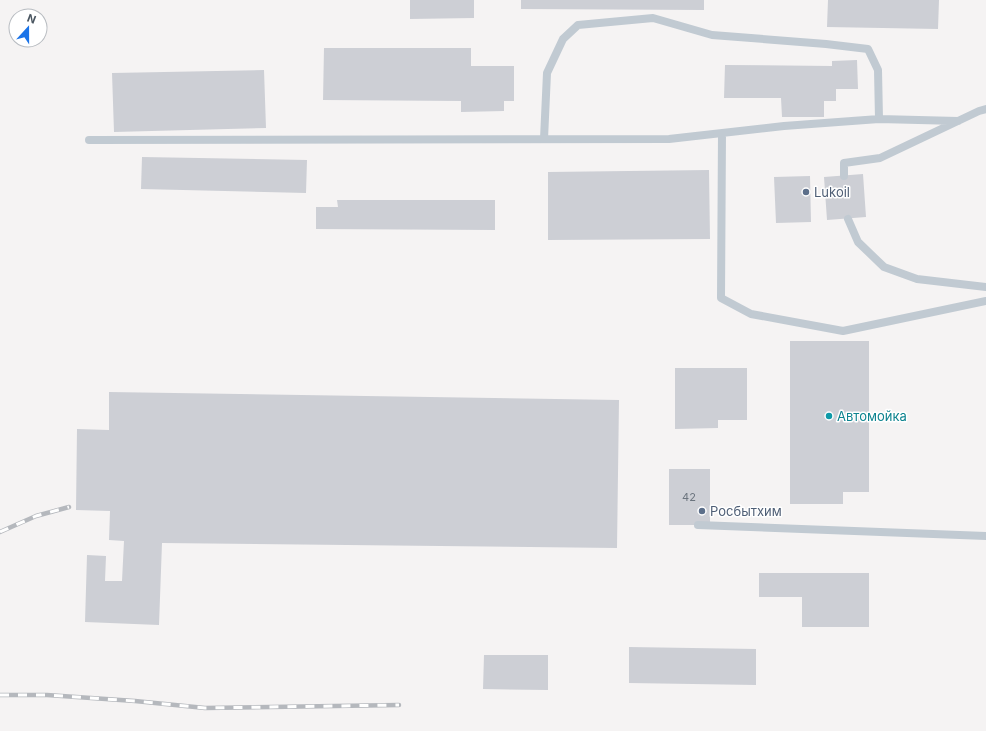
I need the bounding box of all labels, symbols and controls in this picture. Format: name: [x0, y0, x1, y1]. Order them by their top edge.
north arrow: [8, 8, 48, 48]
text: N: [25, 11, 38, 27]
place label: Lukoil: [814, 184, 850, 200]
marker: Lukoil: [801, 187, 811, 197]
place label: Автомойка: [837, 408, 907, 424]
marker: Автомойка: [824, 411, 834, 421]
house number: 42: [682, 490, 696, 504]
place label: Росбытхим: [710, 503, 782, 519]
marker: Росбытхим: [697, 506, 707, 516]

